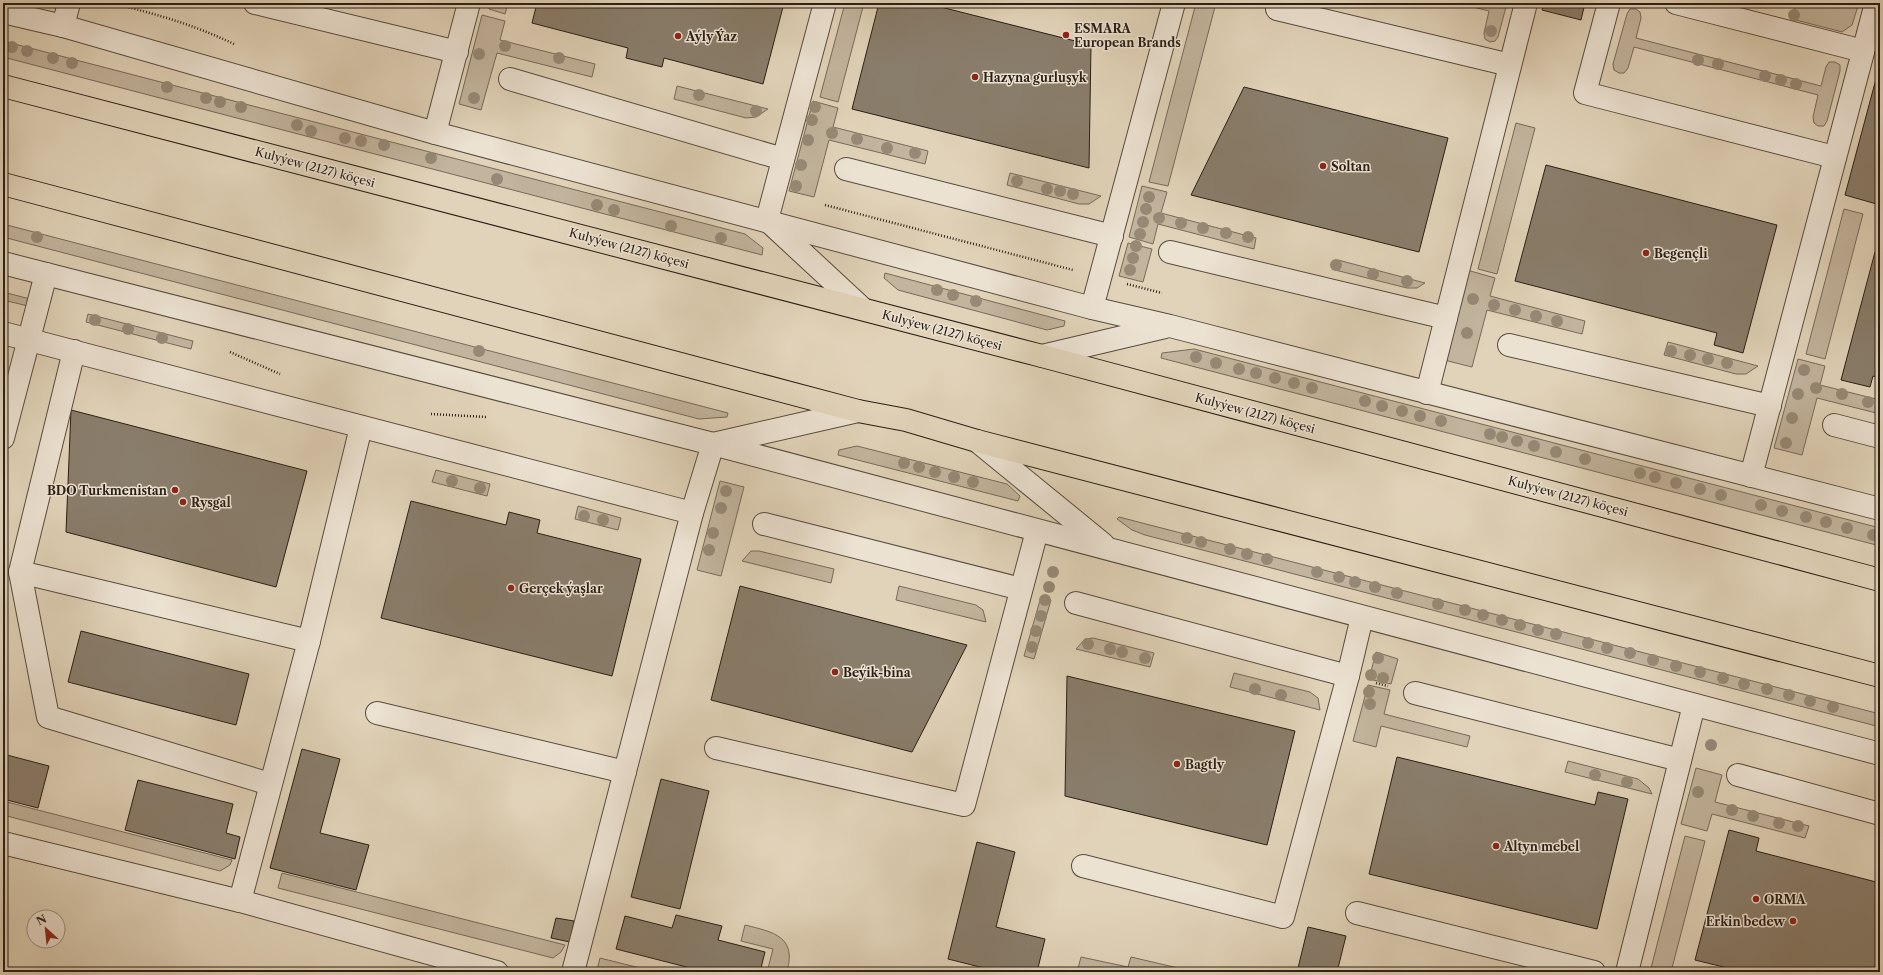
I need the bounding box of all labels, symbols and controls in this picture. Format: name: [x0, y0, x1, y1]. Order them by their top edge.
place label: ESMARA European Brands: [1074, 21, 1181, 50]
place label: Aýly Ýaz: [685, 28, 737, 44]
marker: ESMARA European Brands: [1061, 30, 1071, 40]
marker: Aýly Ýaz: [673, 31, 683, 41]
place label: Hazyna gurluşyk: [983, 70, 1088, 85]
marker: Hazyna gurluşyk: [970, 72, 980, 82]
street label: Kulyýew (2127) köçesi: [253, 144, 377, 190]
place label: Soltan: [1331, 159, 1371, 174]
marker: Soltan: [1318, 161, 1328, 171]
street label: Kulyýew (2127) köçesi: [567, 225, 691, 271]
place label: Begençli: [1654, 246, 1708, 261]
marker: Begençli: [1641, 248, 1651, 258]
street label: Kulyýew (2127) köçesi: [880, 307, 1004, 353]
street label: Kulyýew (2127) köçesi: [1193, 390, 1317, 436]
street label: Kulyýew (2127) köçesi: [1506, 473, 1630, 519]
place label: BDO Turkmenistan: [47, 483, 168, 498]
marker: BDO Turkmenistan: [170, 485, 180, 495]
place label: Rysgal: [191, 495, 231, 510]
marker: Rysgal: [178, 497, 188, 507]
place label: Gerçek ýaşlar: [519, 581, 603, 596]
marker: Gerçek ýaşlar: [506, 583, 516, 593]
place label: Beýik-bina: [843, 665, 912, 680]
marker: Beýik-bina: [830, 667, 840, 677]
place label: Bagtly: [1185, 757, 1225, 772]
marker: Bagtly: [1172, 759, 1182, 769]
place label: Altyn mebel: [1503, 839, 1579, 854]
marker: Altyn mebel: [1491, 841, 1501, 851]
place label: ORMA: [1764, 892, 1806, 907]
marker: ORMA: [1751, 894, 1761, 904]
north arrow: [26, 909, 66, 949]
text: N: [34, 911, 49, 928]
place label: Erkin bedew: [1706, 914, 1786, 929]
marker: Erkin bedew: [1788, 916, 1798, 926]

